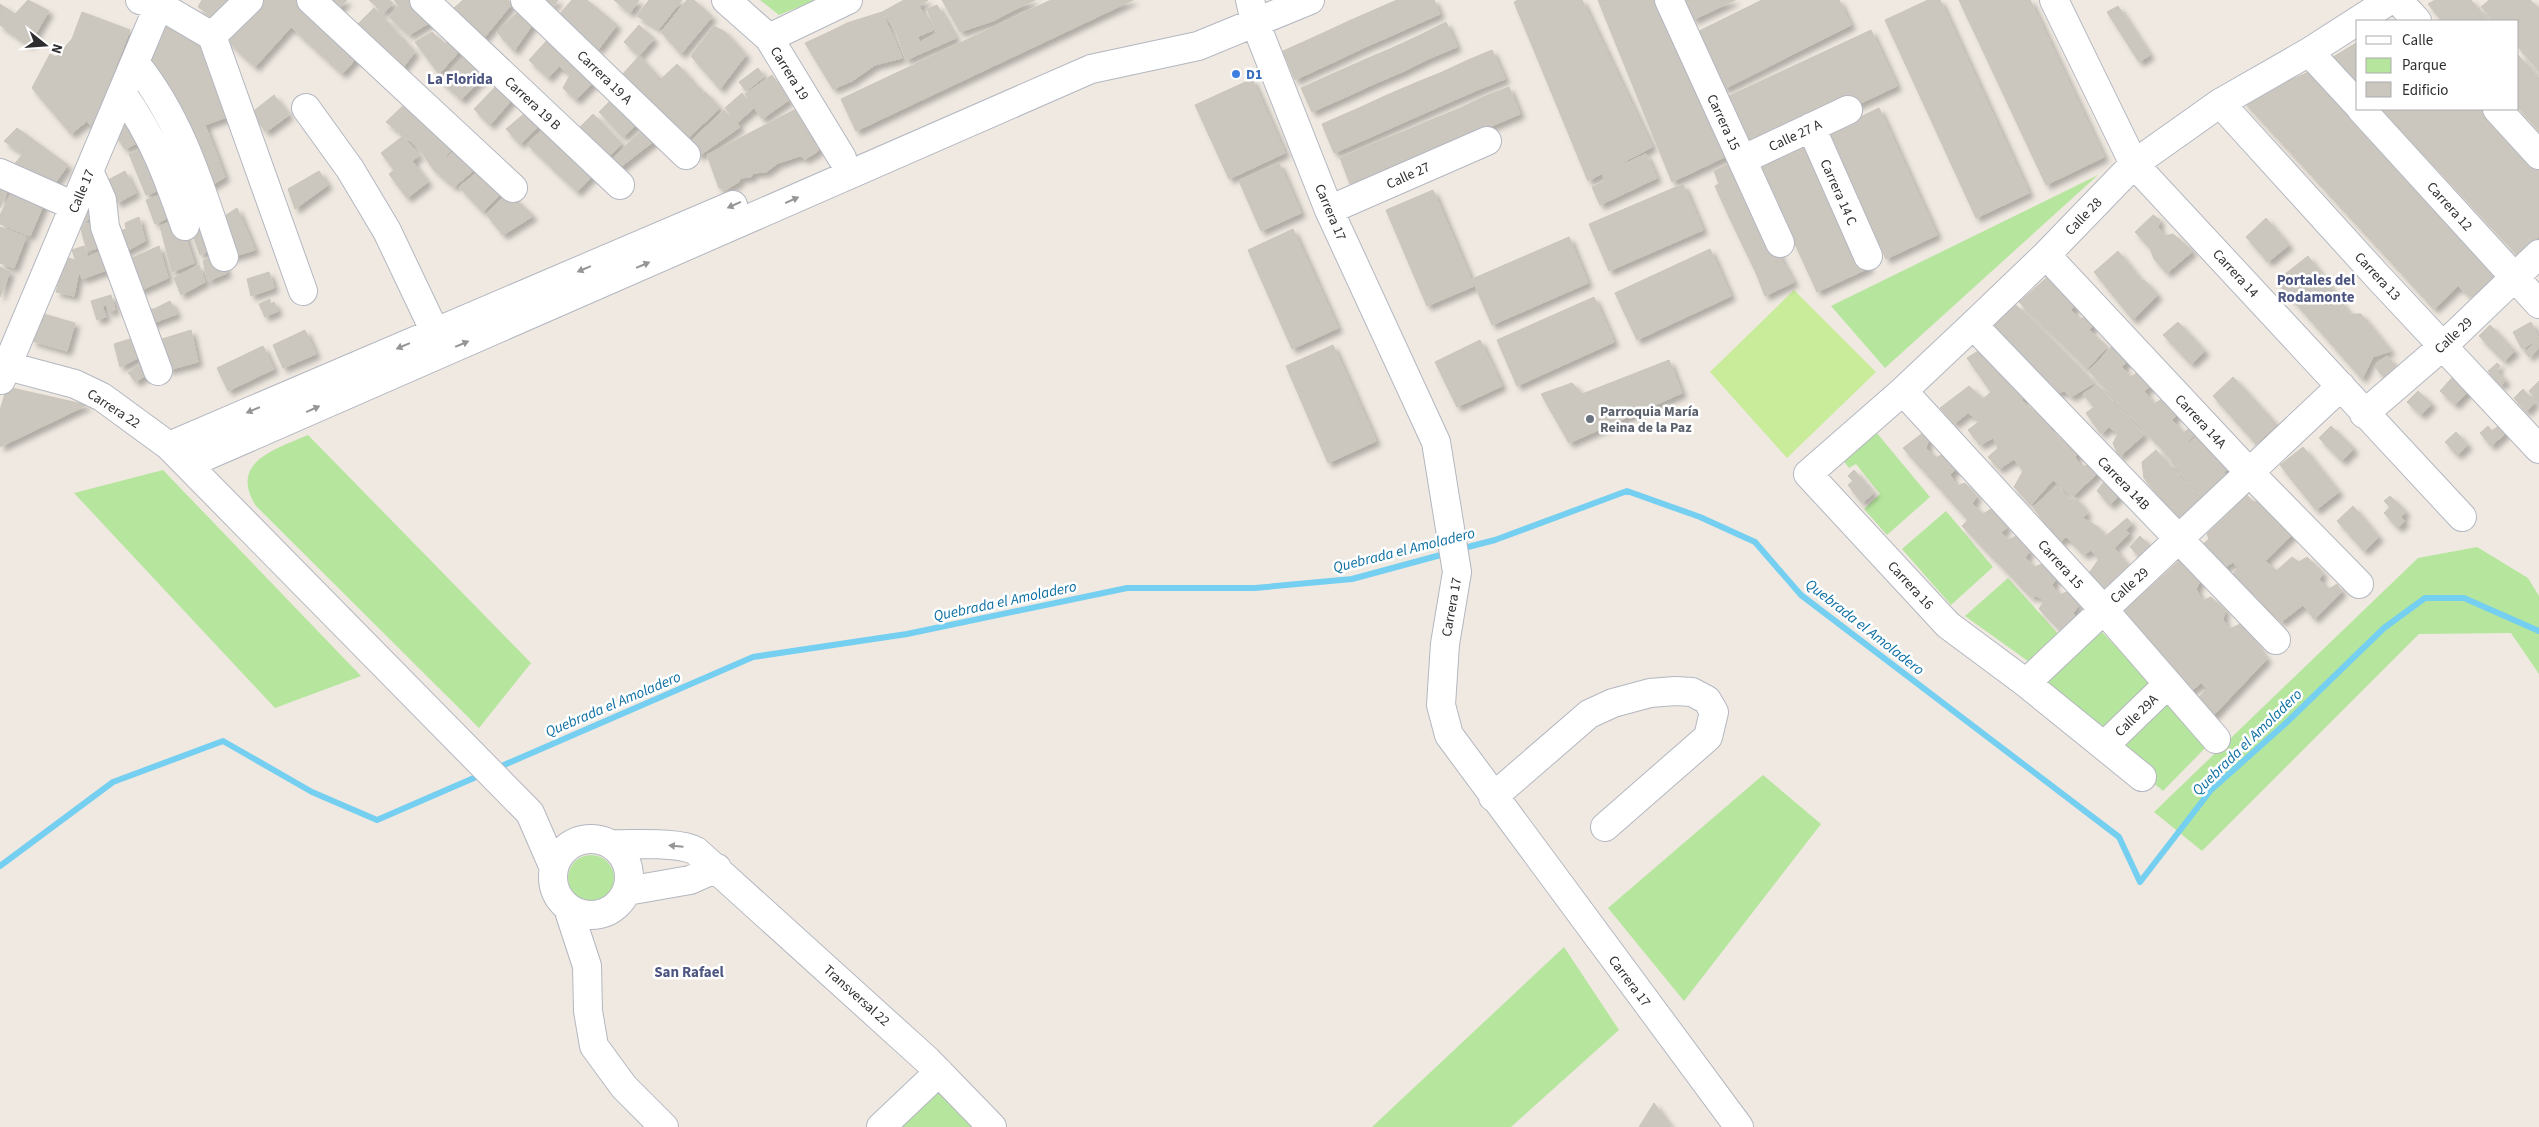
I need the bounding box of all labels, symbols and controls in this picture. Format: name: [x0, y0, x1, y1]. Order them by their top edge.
north arrow: [20, 20, 70, 70]
legend: [2356, 20, 2519, 110]
text: Calle: [2402, 30, 2433, 51]
text: N: [46, 41, 67, 56]
street label: Carrera 19: [765, 43, 814, 104]
street label: Carrera 19 A: [572, 46, 637, 110]
text: Parque: [2402, 55, 2446, 76]
place label: D1: [1246, 65, 1262, 85]
marker: D1: [1230, 68, 1242, 80]
district label: La Florida: [427, 69, 493, 90]
street label: Carrera 19 B: [500, 72, 565, 135]
text: Edificio: [2402, 80, 2449, 101]
street label: Carrera 15: [1701, 91, 1745, 154]
street label: Calle 27 A: [1766, 115, 1825, 157]
street label: Carrera 14 C: [1815, 156, 1862, 229]
street label: Calle 27: [1383, 157, 1433, 194]
street label: Calle 17: [64, 166, 100, 216]
street label: Carrera 12: [2422, 178, 2477, 236]
street label: Carrera 17: [1309, 181, 1351, 244]
street label: Calle 28: [2061, 193, 2107, 240]
one-way arrow: [785, 196, 799, 204]
one-way arrow: [727, 202, 741, 210]
street label: Carrera 14: [2208, 245, 2263, 302]
street label: Carrera 13: [2350, 248, 2405, 305]
one-way arrow: [636, 261, 650, 269]
one-way arrow: [577, 265, 591, 273]
district label: Portales del Rodamonte: [2277, 270, 2356, 308]
street label: Calle 29: [2430, 313, 2477, 359]
one-way arrow: [455, 340, 469, 348]
one-way arrow: [396, 343, 410, 351]
street label: Carrera 22: [83, 384, 144, 434]
street label: Carrera 14A: [2170, 390, 2231, 453]
place label: Parroquia María Reina de la Paz: [1600, 402, 1699, 438]
one-way arrow: [306, 405, 320, 413]
one-way arrow: [246, 406, 260, 414]
marker: Parroquia María Reina de la Paz: [1584, 413, 1596, 425]
street label: Carrera 14B: [2092, 452, 2154, 515]
water label: Quebrada el Amoladero: [1331, 523, 1478, 578]
street label: Carrera 15: [2033, 536, 2088, 594]
street label: Carrera 16: [1883, 557, 1938, 614]
street label: Calle 29: [2106, 563, 2153, 609]
water label: Quebrada el Amoladero: [1801, 574, 1929, 681]
water label: Quebrada el Amoladero: [932, 576, 1079, 627]
street label: Carrera 17: [1437, 576, 1467, 638]
water label: Quebrada el Amoladero: [542, 666, 685, 743]
water label: Quebrada el Amoladero: [2188, 684, 2307, 800]
street label: Calle 29A: [2111, 690, 2163, 741]
one-way arrow: [667, 842, 683, 850]
street label: Carrera 17: [1603, 952, 1655, 1012]
street label: Transversal 22: [819, 960, 894, 1031]
district label: San Rafael: [654, 962, 724, 983]

